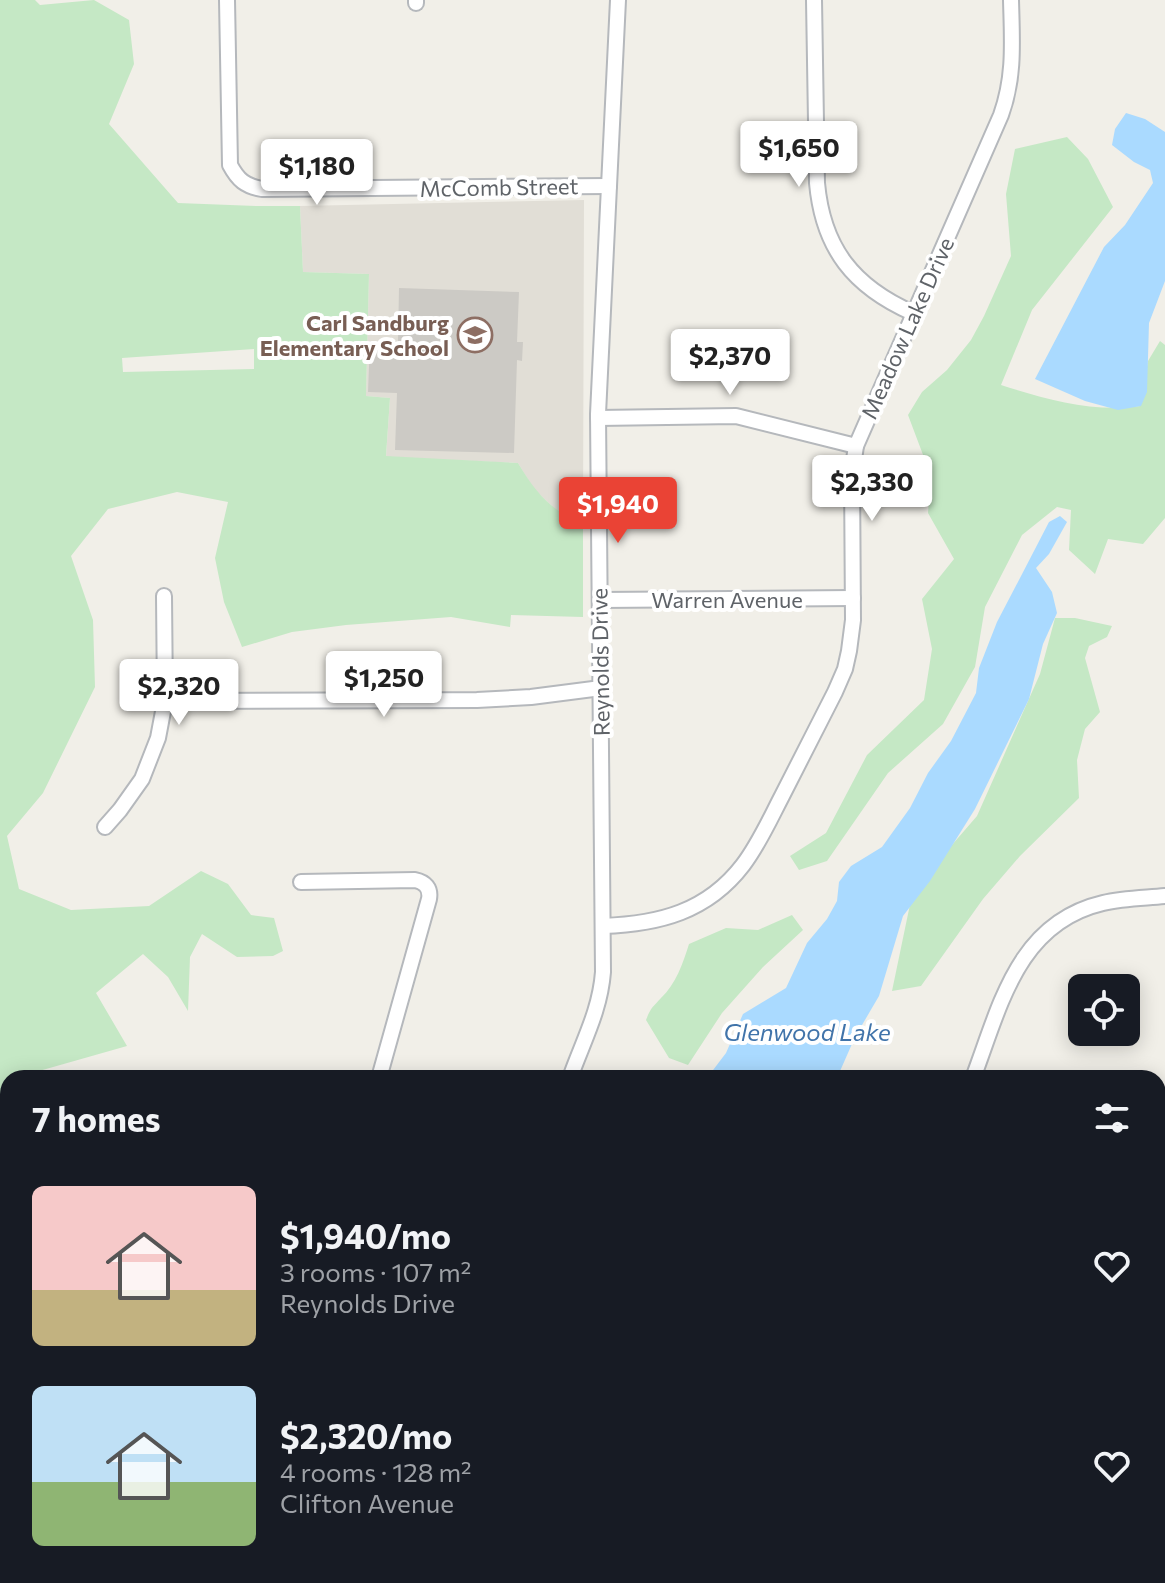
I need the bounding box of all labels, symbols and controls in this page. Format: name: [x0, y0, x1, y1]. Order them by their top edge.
pin: $1,650: [734, 121, 864, 189]
text: $1,650: [758, 131, 840, 162]
pin: $1,180: [252, 139, 382, 207]
text: $1,180: [279, 149, 355, 180]
street label: McComb Street: [419, 172, 579, 202]
street label: Meadow Lake Drive: [855, 233, 959, 423]
place label: Carl Sandburg Elementary School: [260, 309, 449, 361]
school or university icon: Carl Sandburg Elementary School: [456, 316, 494, 354]
pin: $2,370: [665, 329, 795, 397]
text: $2,370: [689, 339, 771, 370]
pin: $2,330: [807, 455, 937, 523]
text: $2,330: [830, 465, 914, 496]
pin: $1,940: [553, 477, 683, 545]
text: $1,940: [577, 487, 659, 518]
street label: Warren Avenue: [651, 586, 803, 613]
street label: Reynolds Drive: [585, 588, 615, 736]
pin: $1,250: [319, 651, 449, 719]
pin: $2,320: [114, 659, 244, 727]
text: $1,250: [344, 661, 424, 692]
text: $2,320: [137, 669, 221, 700]
map controls: [1068, 974, 1140, 1046]
button: locate: [1068, 974, 1140, 1046]
water label: Glenwood Lake: [723, 1017, 891, 1046]
icon: filters: [1090, 1096, 1134, 1140]
text: 7 homes: [32, 1097, 161, 1139]
text: $1,940/mo: [280, 1214, 451, 1256]
icon: home: [96, 1218, 192, 1314]
icon: heart: [1090, 1244, 1134, 1288]
text: 3 rooms · 107 m²: [280, 1256, 471, 1287]
text: Reynolds Drive: [280, 1287, 455, 1318]
text: $2,320/mo: [280, 1414, 452, 1456]
icon: home: [96, 1418, 192, 1514]
icon: heart: [1090, 1444, 1134, 1488]
text: 4 rooms · 128 m²: [280, 1456, 472, 1487]
text: Clifton Avenue: [280, 1487, 454, 1518]

